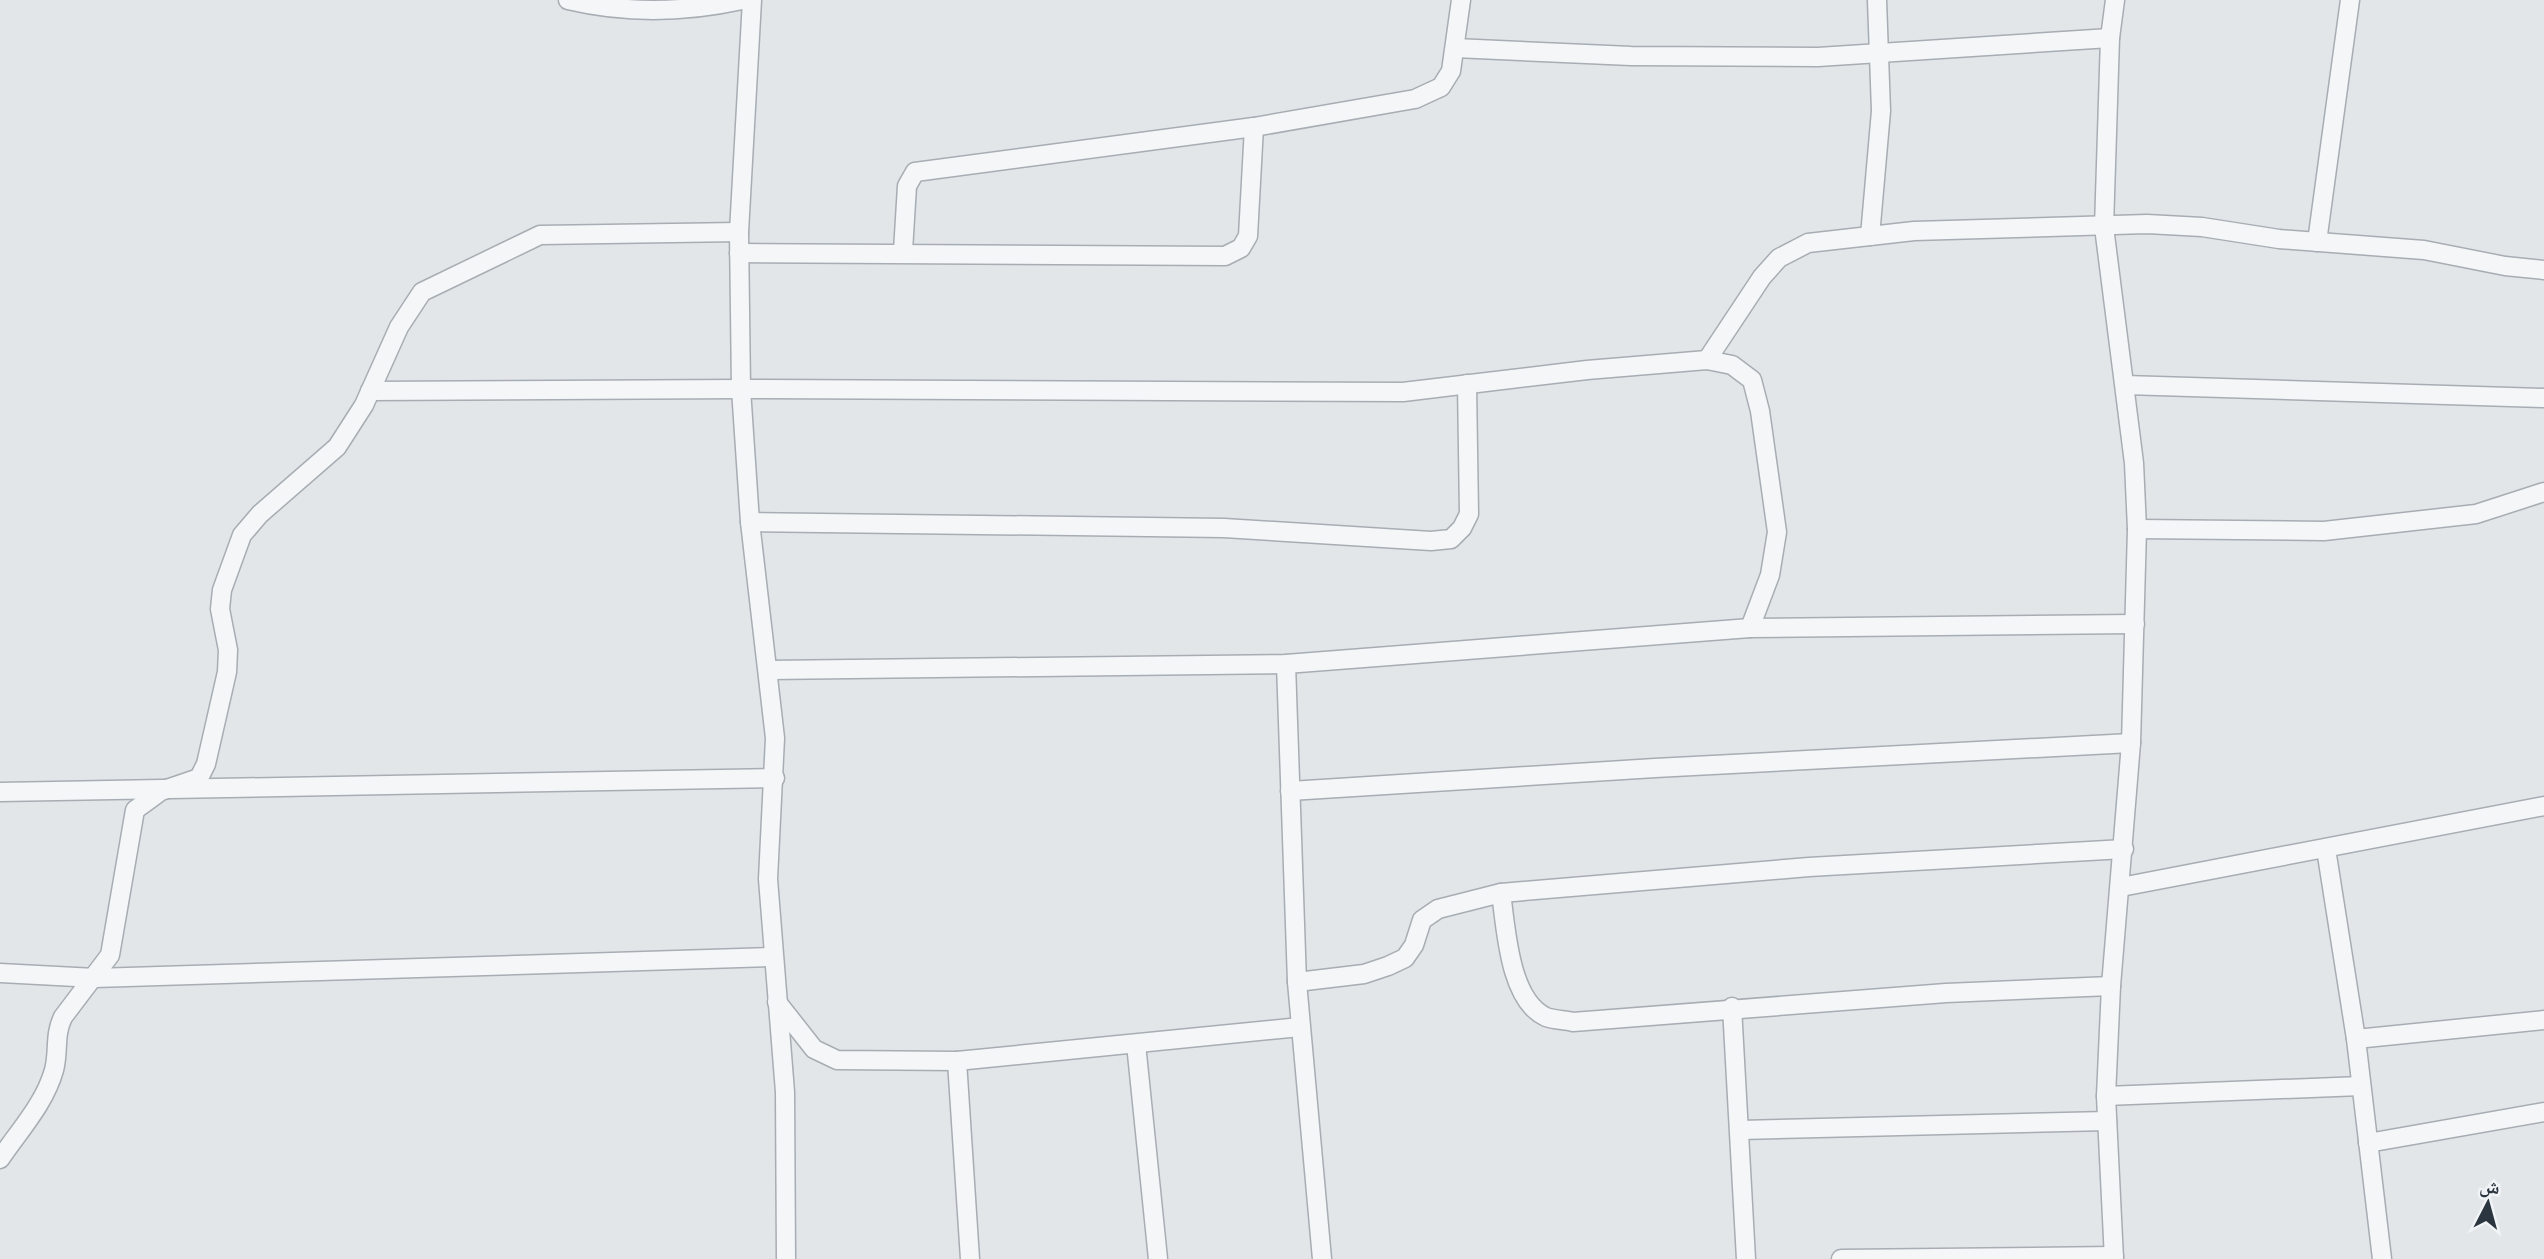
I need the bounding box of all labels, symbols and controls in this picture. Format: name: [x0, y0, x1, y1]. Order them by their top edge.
north arrow: [2453, 1168, 2523, 1238]
text: ش: [2478, 1174, 2501, 1199]

